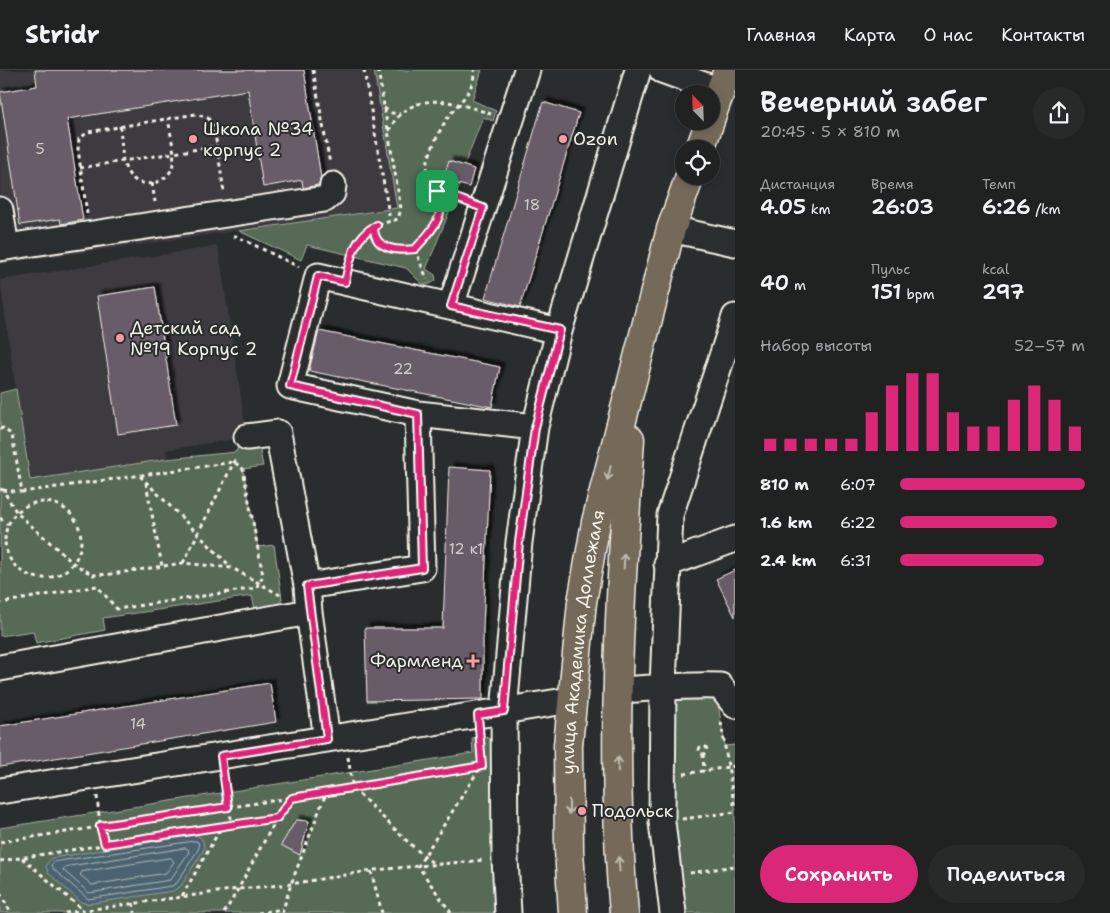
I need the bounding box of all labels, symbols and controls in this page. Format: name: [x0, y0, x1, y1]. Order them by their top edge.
text: Stridr: [25, 19, 100, 51]
text: Главная: [746, 23, 816, 47]
text: Карта: [844, 23, 896, 47]
text: О нас: [924, 23, 973, 47]
text: Контакты: [1001, 23, 1085, 47]
text: Вечерний забег: [760, 83, 987, 121]
north arrow: [675, 85, 720, 130]
map controls: [675, 85, 720, 185]
button: share: [1033, 87, 1085, 139]
place label: Школа №34 корпус 2: [203, 117, 314, 162]
text: 20:45 · 5 × 810 m: [760, 121, 900, 142]
place label: Ozon: [573, 127, 618, 151]
marker: Школа №34 корпус 2: [187, 133, 199, 145]
marker: Ozon: [557, 133, 569, 145]
house number: 5: [35, 139, 45, 159]
button: locate: [675, 140, 720, 185]
pin: [416, 170, 458, 212]
text: Дистанция: [760, 175, 835, 193]
text: Время: [871, 175, 914, 193]
text: Темп: [982, 175, 1016, 193]
icon: arrive: [423, 177, 451, 205]
text: 4.05: [760, 193, 806, 221]
text: 26:03: [871, 193, 934, 221]
text: 6:26: [982, 193, 1031, 221]
house number: 18: [524, 195, 540, 215]
text: km: [806, 200, 831, 218]
text: /km: [1031, 200, 1061, 218]
text: Пульс: [871, 260, 910, 278]
text: kcal: [982, 260, 1009, 278]
text: 40: [760, 269, 789, 297]
text: m: [789, 276, 806, 294]
text: 151: [871, 278, 902, 306]
text: 297: [982, 278, 1024, 306]
text: bpm: [902, 285, 935, 303]
place label: Детский сад №19 Корпус 2: [130, 316, 257, 361]
marker: Детский сад №19 Корпус 2: [114, 332, 126, 344]
text: Набор высоты: [760, 335, 872, 356]
text: 52–57 m: [1014, 335, 1085, 356]
house number: 22: [393, 359, 413, 379]
one-way arrow: [603, 465, 613, 481]
text: 810 m: [760, 474, 809, 495]
text: 6:07: [840, 474, 876, 495]
street label: улица Академика Доллежаля: [556, 507, 611, 775]
text: 1.6 km: [760, 512, 812, 533]
text: 6:22: [840, 512, 876, 533]
house number: 12 к1: [449, 539, 483, 559]
text: 2.4 km: [760, 550, 816, 571]
text: 6:31: [840, 550, 871, 571]
one-way arrow: [619, 553, 628, 569]
place label: Фармленд: [370, 649, 464, 673]
marker: Фармленд: [467, 655, 479, 667]
house number: 14: [130, 714, 146, 734]
one-way arrow: [613, 756, 623, 772]
one-way arrow: [564, 799, 574, 815]
place label: Подольск: [592, 799, 674, 823]
marker: Подольск: [576, 805, 588, 817]
button: Сохранить: [760, 845, 918, 903]
button: Поделиться: [928, 845, 1085, 903]
one-way arrow: [615, 857, 624, 873]

